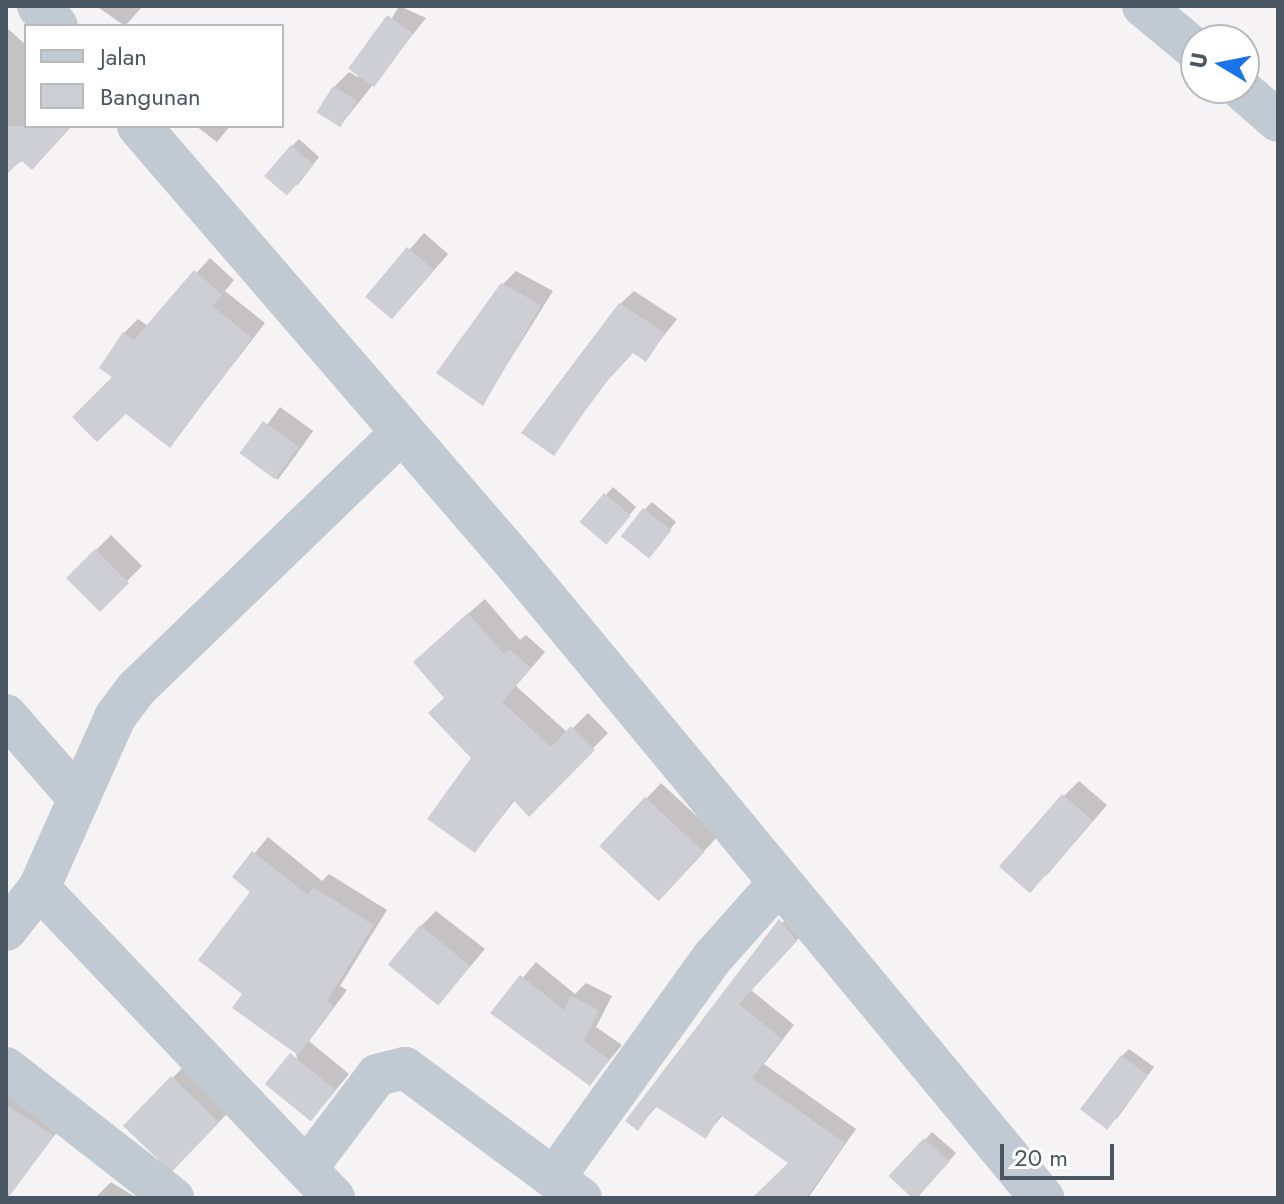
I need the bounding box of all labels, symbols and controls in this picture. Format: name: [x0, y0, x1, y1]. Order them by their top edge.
legend: [24, 24, 284, 128]
north arrow: [1180, 24, 1260, 104]
text: Jalan: [100, 39, 147, 74]
text: U: [1181, 50, 1215, 71]
text: Bangunan: [100, 79, 201, 114]
scale bar: [1004, 1128, 1118, 1178]
text: 20 m: [1014, 1140, 1068, 1175]

